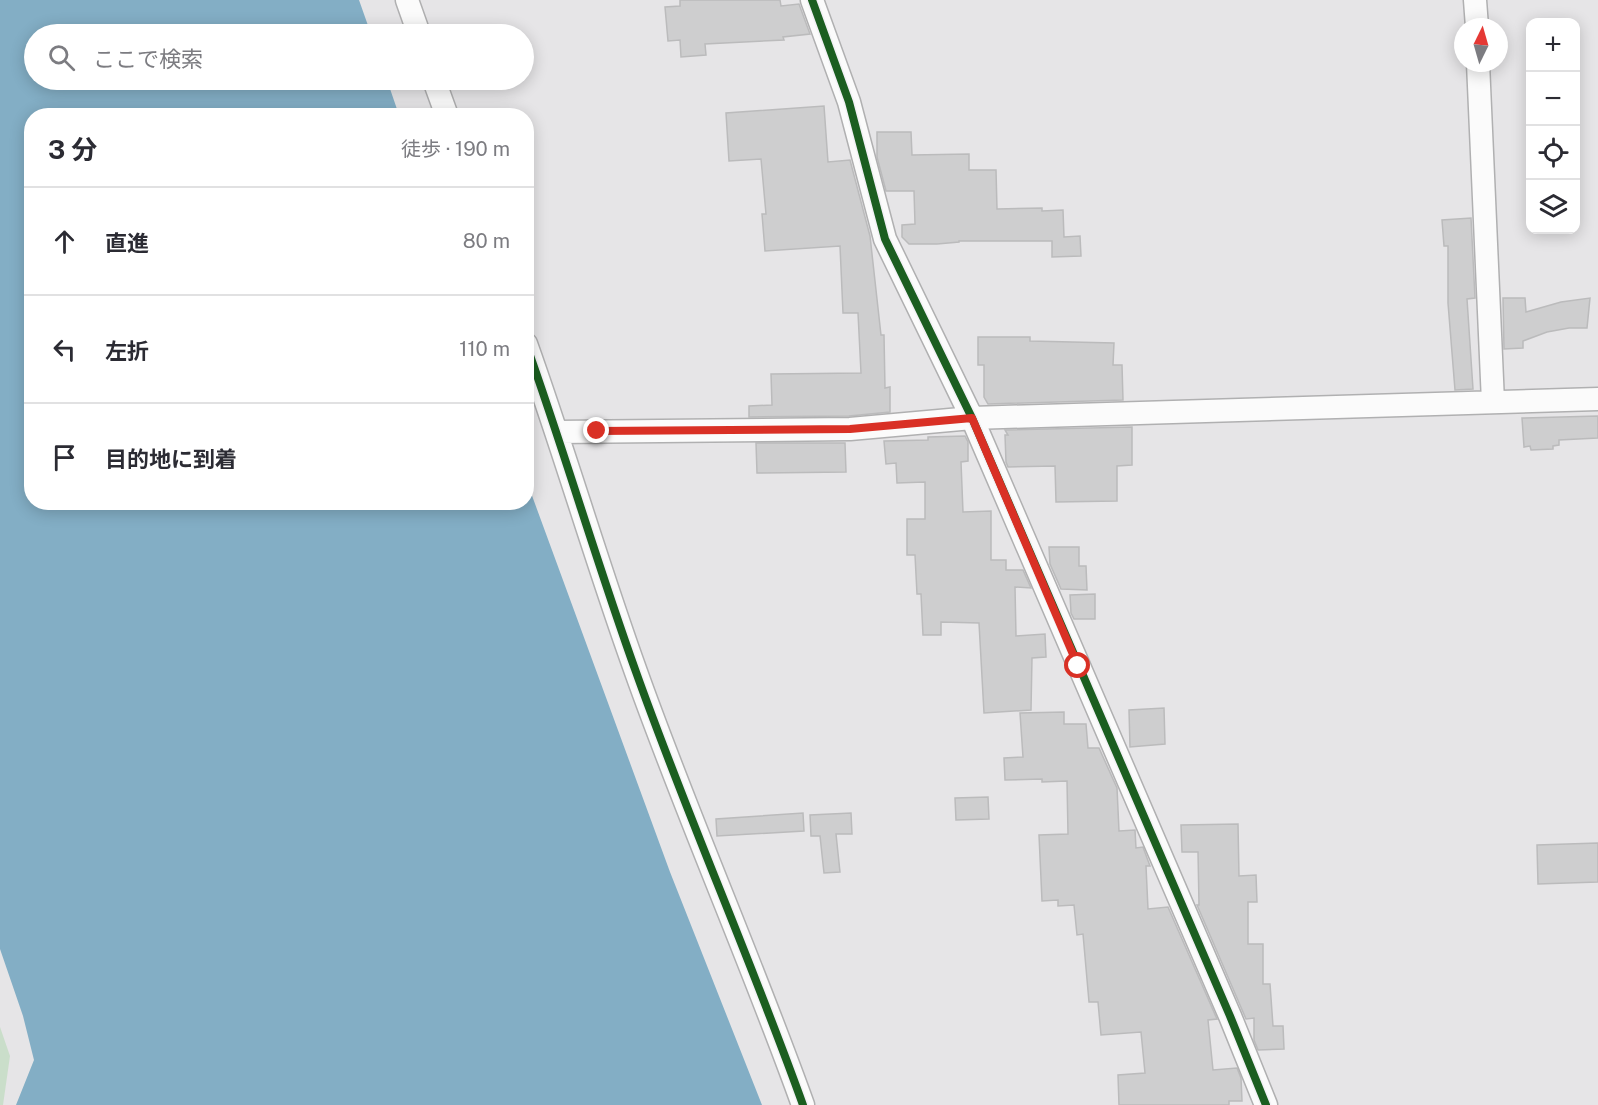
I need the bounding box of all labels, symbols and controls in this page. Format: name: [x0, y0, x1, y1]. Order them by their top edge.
north arrow: [1454, 18, 1508, 72]
map controls: [1526, 18, 1580, 234]
button: +: [1526, 18, 1580, 72]
search box: [24, 24, 534, 90]
icon: search: [45, 41, 78, 74]
text: ここで検索: [93, 46, 203, 72]
button: −: [1526, 72, 1580, 126]
button: locate: [1526, 126, 1580, 180]
text: 3 分: [48, 134, 97, 165]
text: 徒歩 · 190 m: [401, 137, 510, 161]
button: layers: [1526, 180, 1580, 234]
icon: ahead: [48, 225, 81, 258]
text: 80 m: [463, 229, 510, 253]
text: 直進: [105, 230, 149, 256]
icon: left: [48, 333, 81, 366]
text: 110 m: [459, 337, 510, 361]
text: 左折: [105, 338, 149, 364]
route end: [583, 417, 609, 443]
icon: arrive: [48, 441, 81, 474]
text: 目的地に到着: [105, 446, 237, 472]
route start: [1064, 652, 1090, 678]

